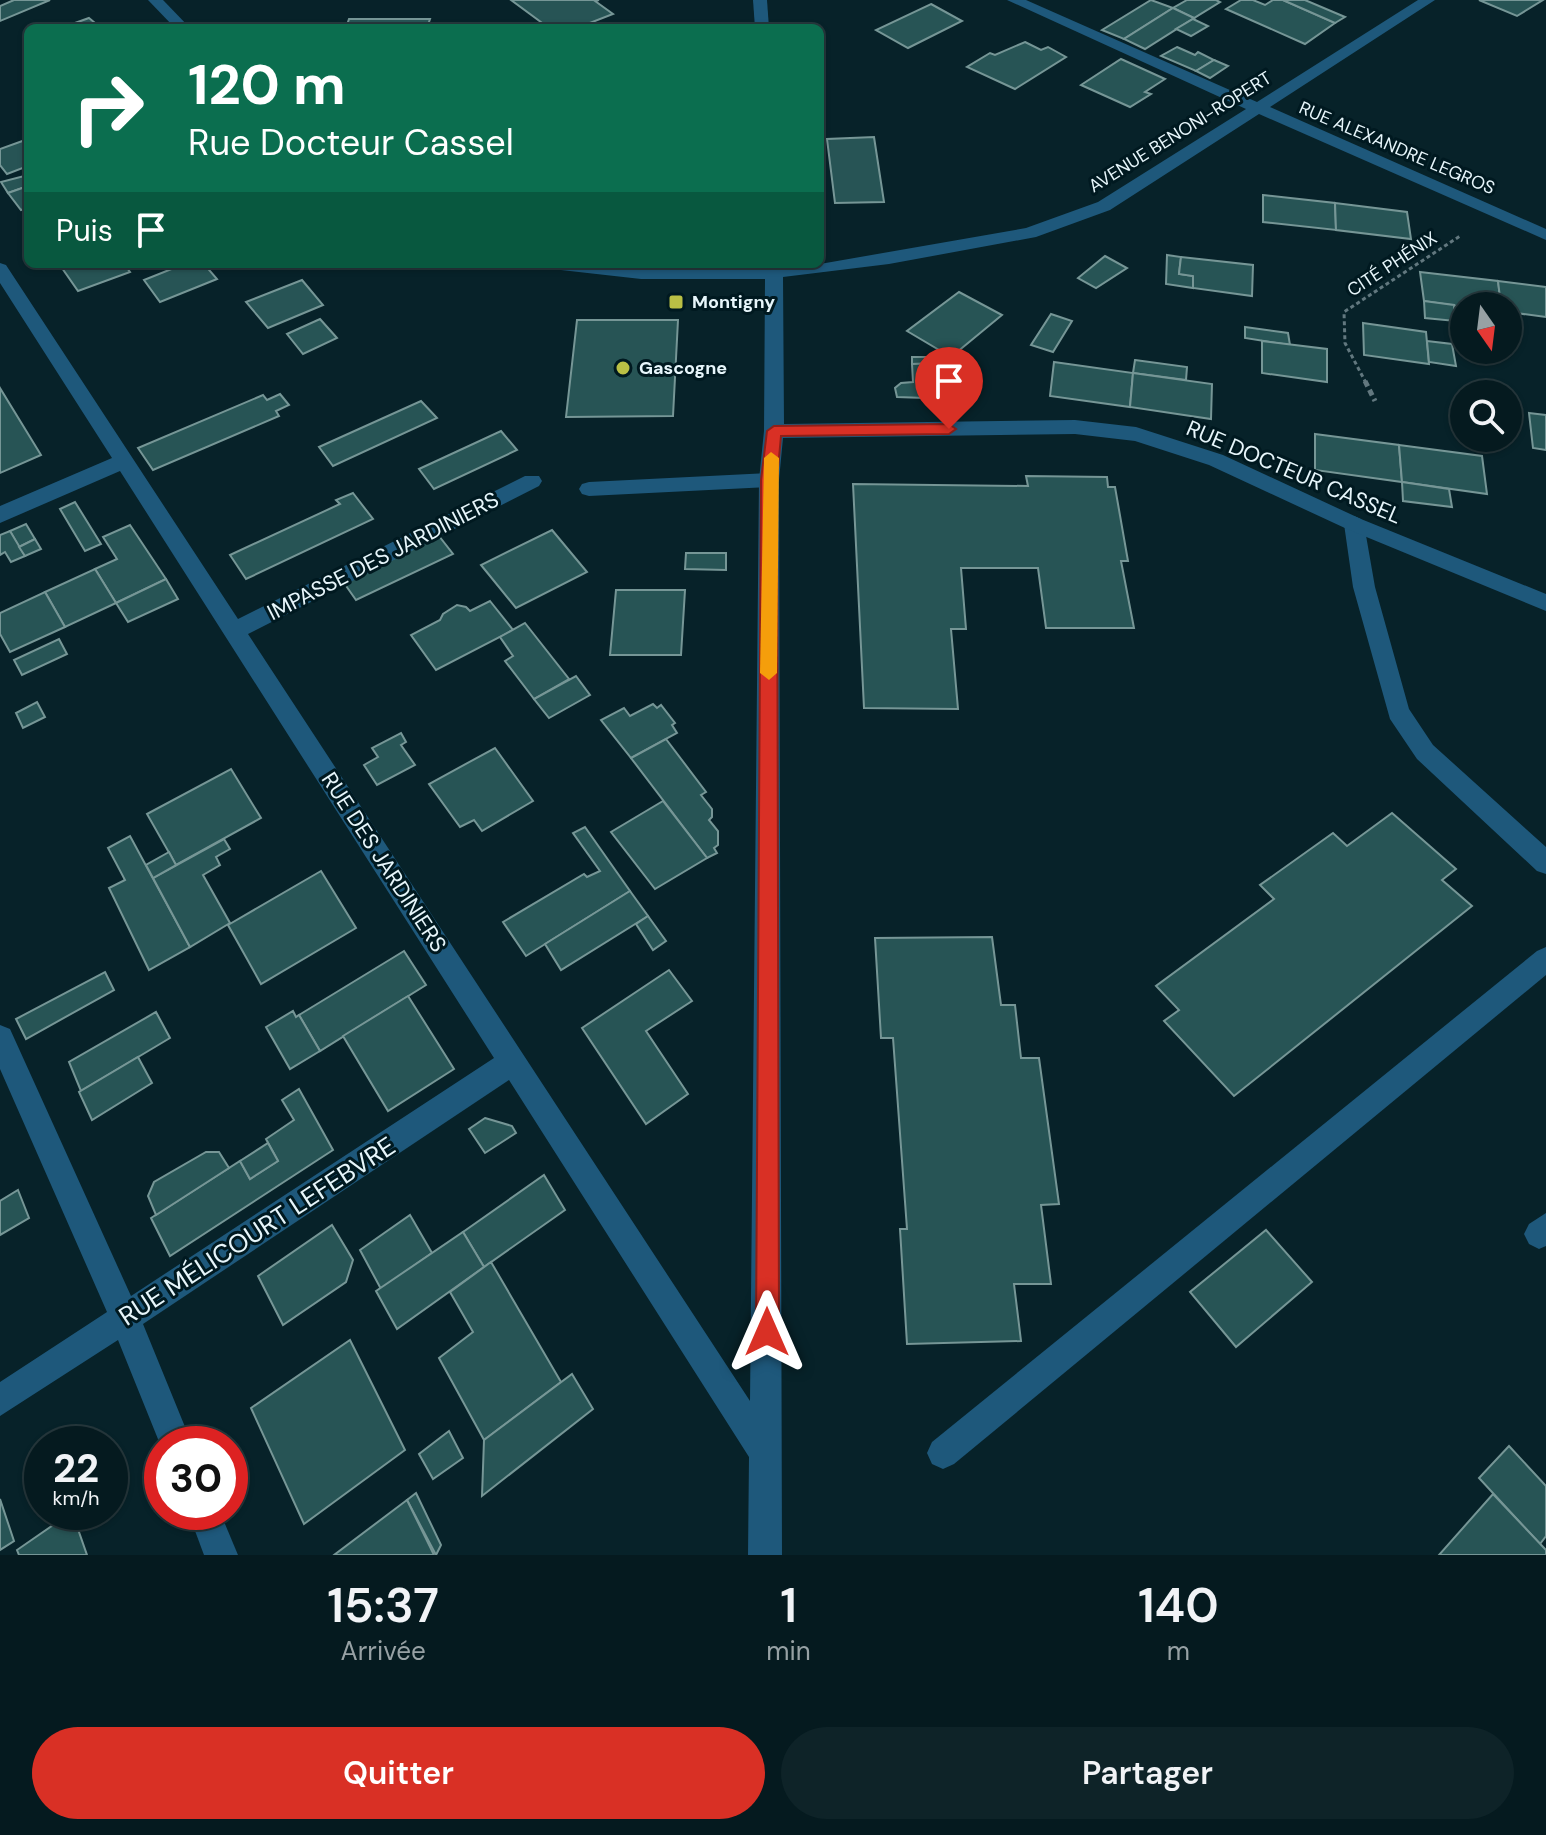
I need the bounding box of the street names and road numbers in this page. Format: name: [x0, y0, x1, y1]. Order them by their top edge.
street label: AVENUE BENONI-ROPERT: [1084, 66, 1276, 198]
street label: RUE ALEXANDRE LEGROS: [1295, 96, 1499, 200]
street label: CITÉ PHÉNIX: [1342, 226, 1442, 302]
street label: RUE DOCTEUR CASSEL: [1182, 414, 1406, 530]
street label: IMPASSE DES JARDINIERS: [262, 485, 504, 627]
street label: RUE DES JARDINIERS: [315, 767, 453, 957]
street label: RUE MÉLICOURT LEFEBVRE: [112, 1129, 402, 1333]

